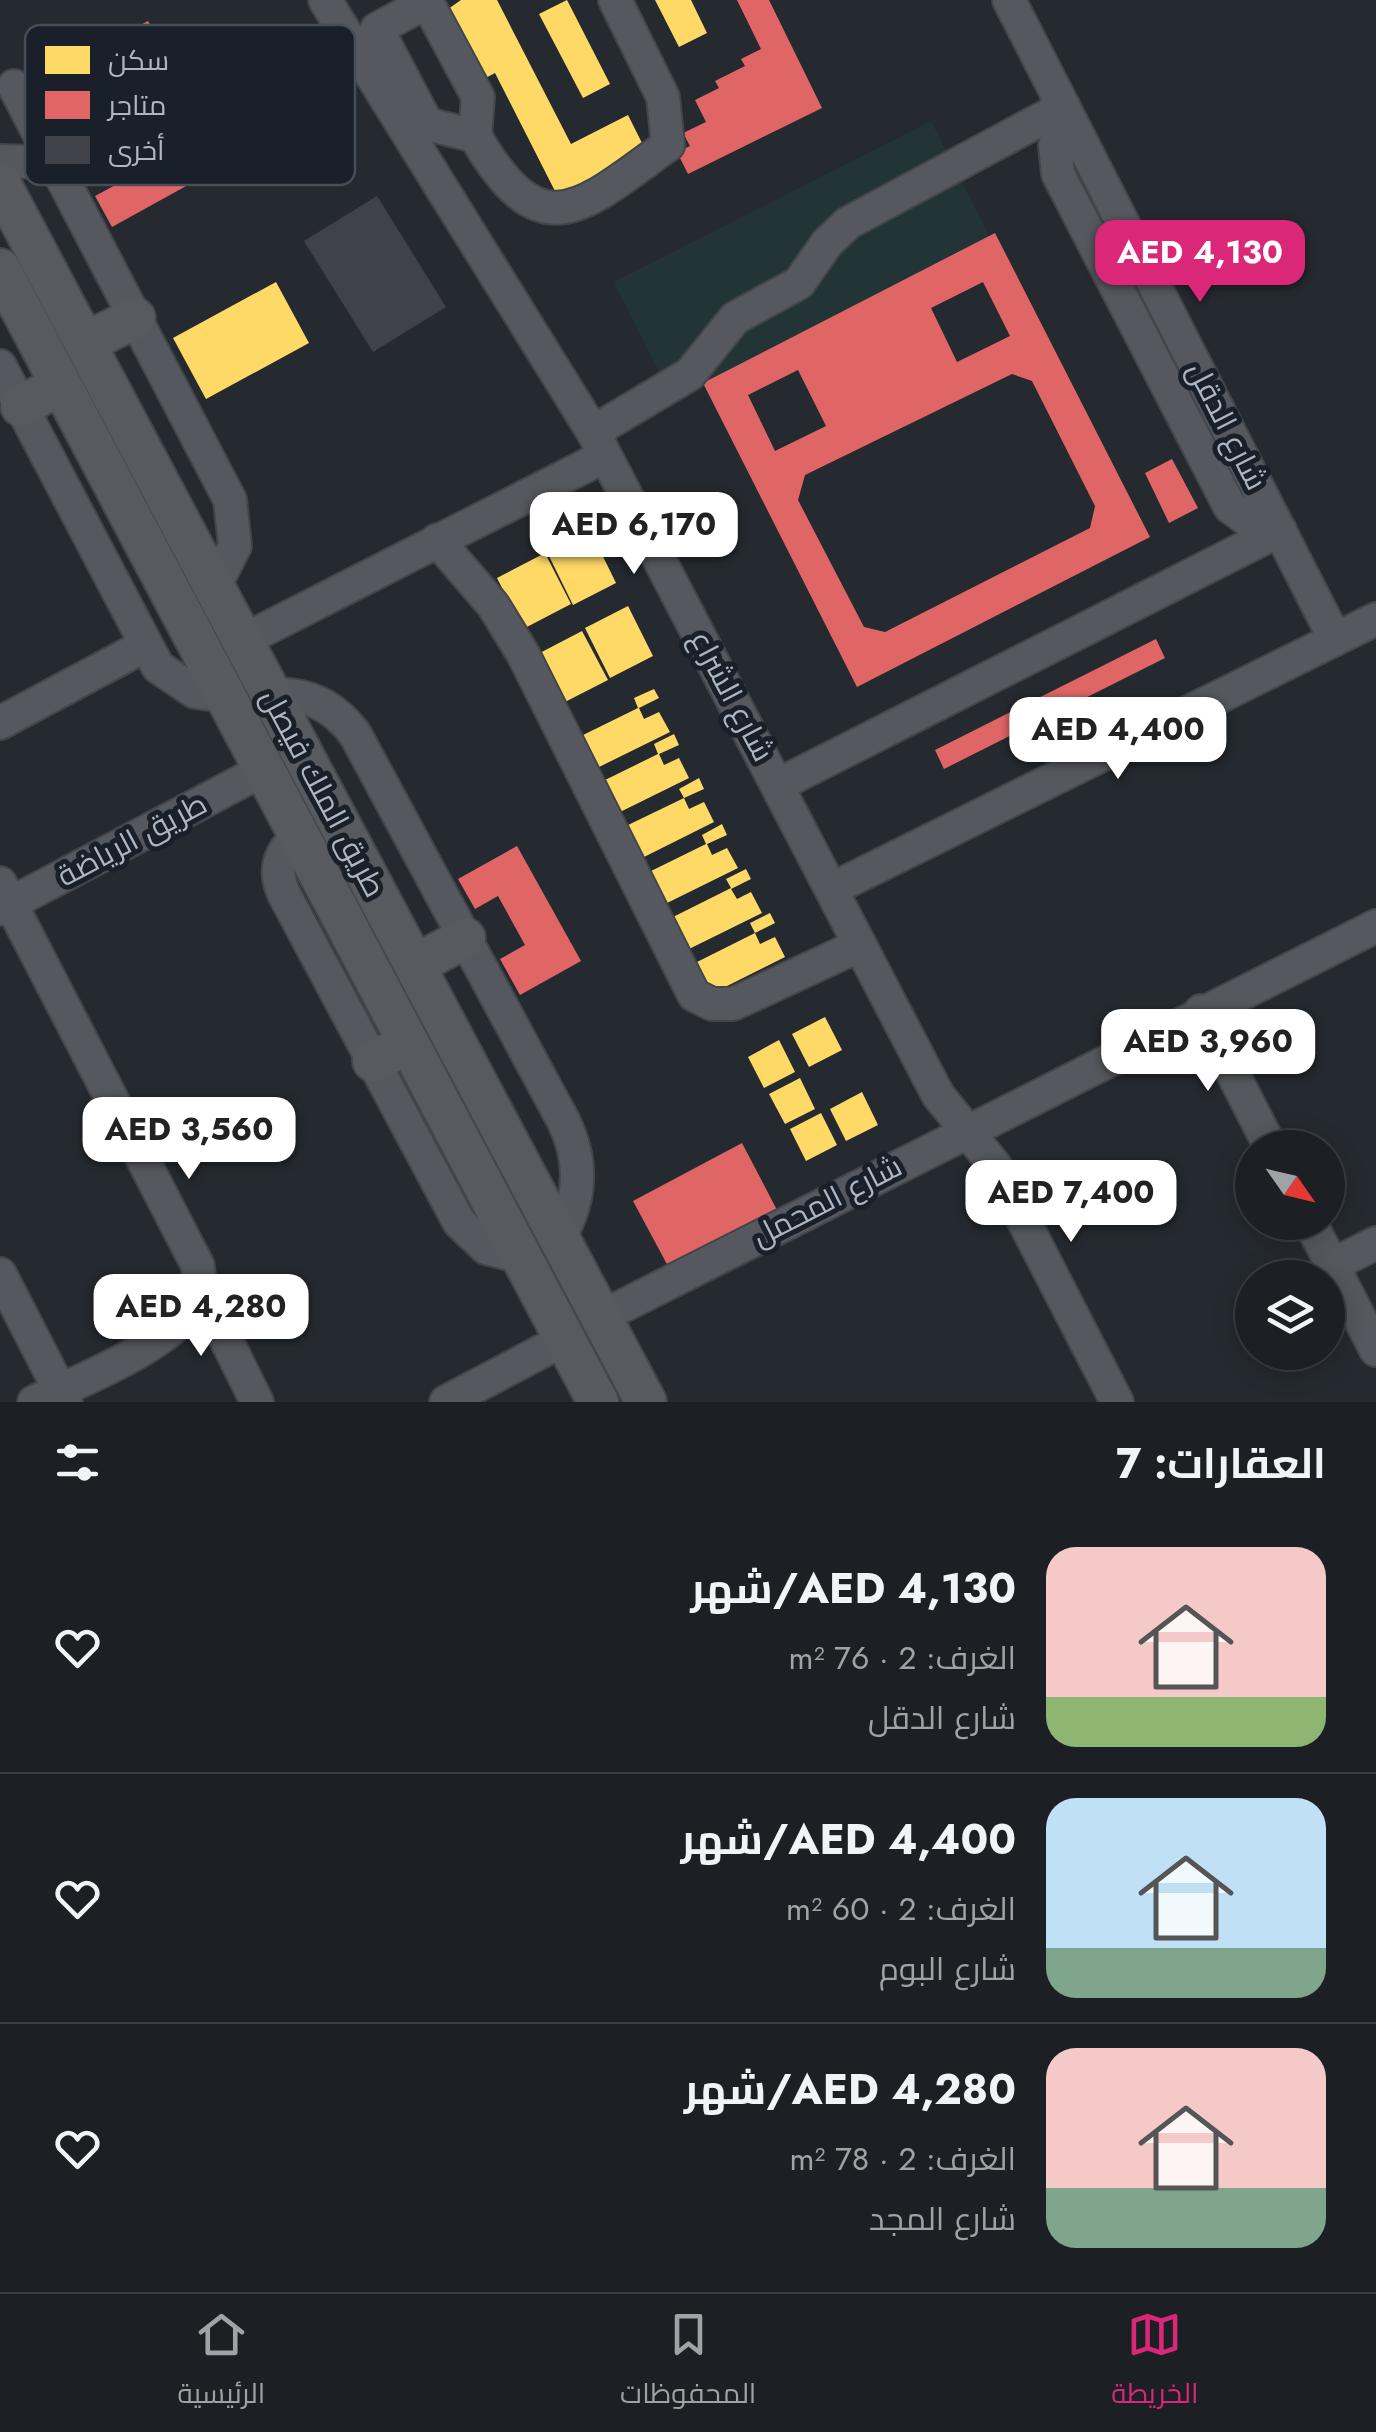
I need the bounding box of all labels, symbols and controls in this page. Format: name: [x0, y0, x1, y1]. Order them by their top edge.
legend: [25, 25, 355, 185]
text: سكن: [108, 40, 169, 81]
text: متاجر: [106, 85, 166, 126]
text: أخرى: [108, 130, 165, 171]
pin: AED 4,130: [1086, 220, 1314, 305]
text: AED 4,130: [1117, 229, 1283, 275]
street label: شارع الدقل: [1177, 354, 1278, 497]
pin: AED 6,170: [520, 492, 748, 577]
text: AED 6,170: [552, 501, 716, 547]
street label: شارع الشراع: [680, 623, 785, 769]
street label: طريق الملك فيصل: [250, 681, 397, 905]
pin: AED 4,400: [1004, 697, 1232, 782]
text: AED 4,400: [1031, 706, 1205, 752]
street label: طريق الرياضة: [49, 782, 214, 897]
pin: AED 3,960: [1094, 1009, 1322, 1094]
text: AED 3,960: [1123, 1018, 1293, 1064]
pin: AED 3,560: [75, 1097, 303, 1182]
text: AED 3,560: [105, 1106, 273, 1152]
north arrow: [1235, 1130, 1345, 1240]
map controls: [1235, 1130, 1345, 1370]
street label: شارع المحمل: [744, 1144, 909, 1257]
pin: AED 7,400: [957, 1160, 1185, 1245]
text: AED 7,400: [987, 1169, 1155, 1215]
button: layers: [1235, 1260, 1345, 1370]
pin: AED 4,280: [87, 1274, 315, 1359]
text: AED 4,280: [116, 1283, 286, 1329]
text: العقارات: 7: [1116, 1433, 1326, 1494]
icon: filters: [50, 1435, 105, 1490]
text: AED 4,130/شهر: [691, 1558, 1016, 1619]
icon: home: [1126, 1587, 1246, 1707]
icon: heart: [50, 1620, 105, 1675]
text: الغرف: 2 · 76 m²: [788, 1635, 1016, 1681]
text: شارع الدقل: [868, 1695, 1016, 1741]
text: AED 4,400/شهر: [681, 1809, 1016, 1870]
icon: home: [1126, 1838, 1246, 1958]
icon: heart: [50, 1871, 105, 1926]
text: الغرف: 2 · 60 m²: [786, 1886, 1016, 1932]
text: شارع البوم: [879, 1946, 1016, 1992]
text: AED 4,280/شهر: [684, 2059, 1016, 2120]
icon: home: [1126, 2088, 1246, 2208]
icon: heart: [50, 2121, 105, 2176]
text: الغرف: 2 · 78 m²: [789, 2136, 1016, 2182]
text: شارع المجد: [869, 2196, 1016, 2242]
tab: الرئيسية: [177, 2307, 265, 2419]
tab: المحفوظات: [620, 2307, 756, 2419]
tab: الخريطة: [1111, 2307, 1199, 2419]

